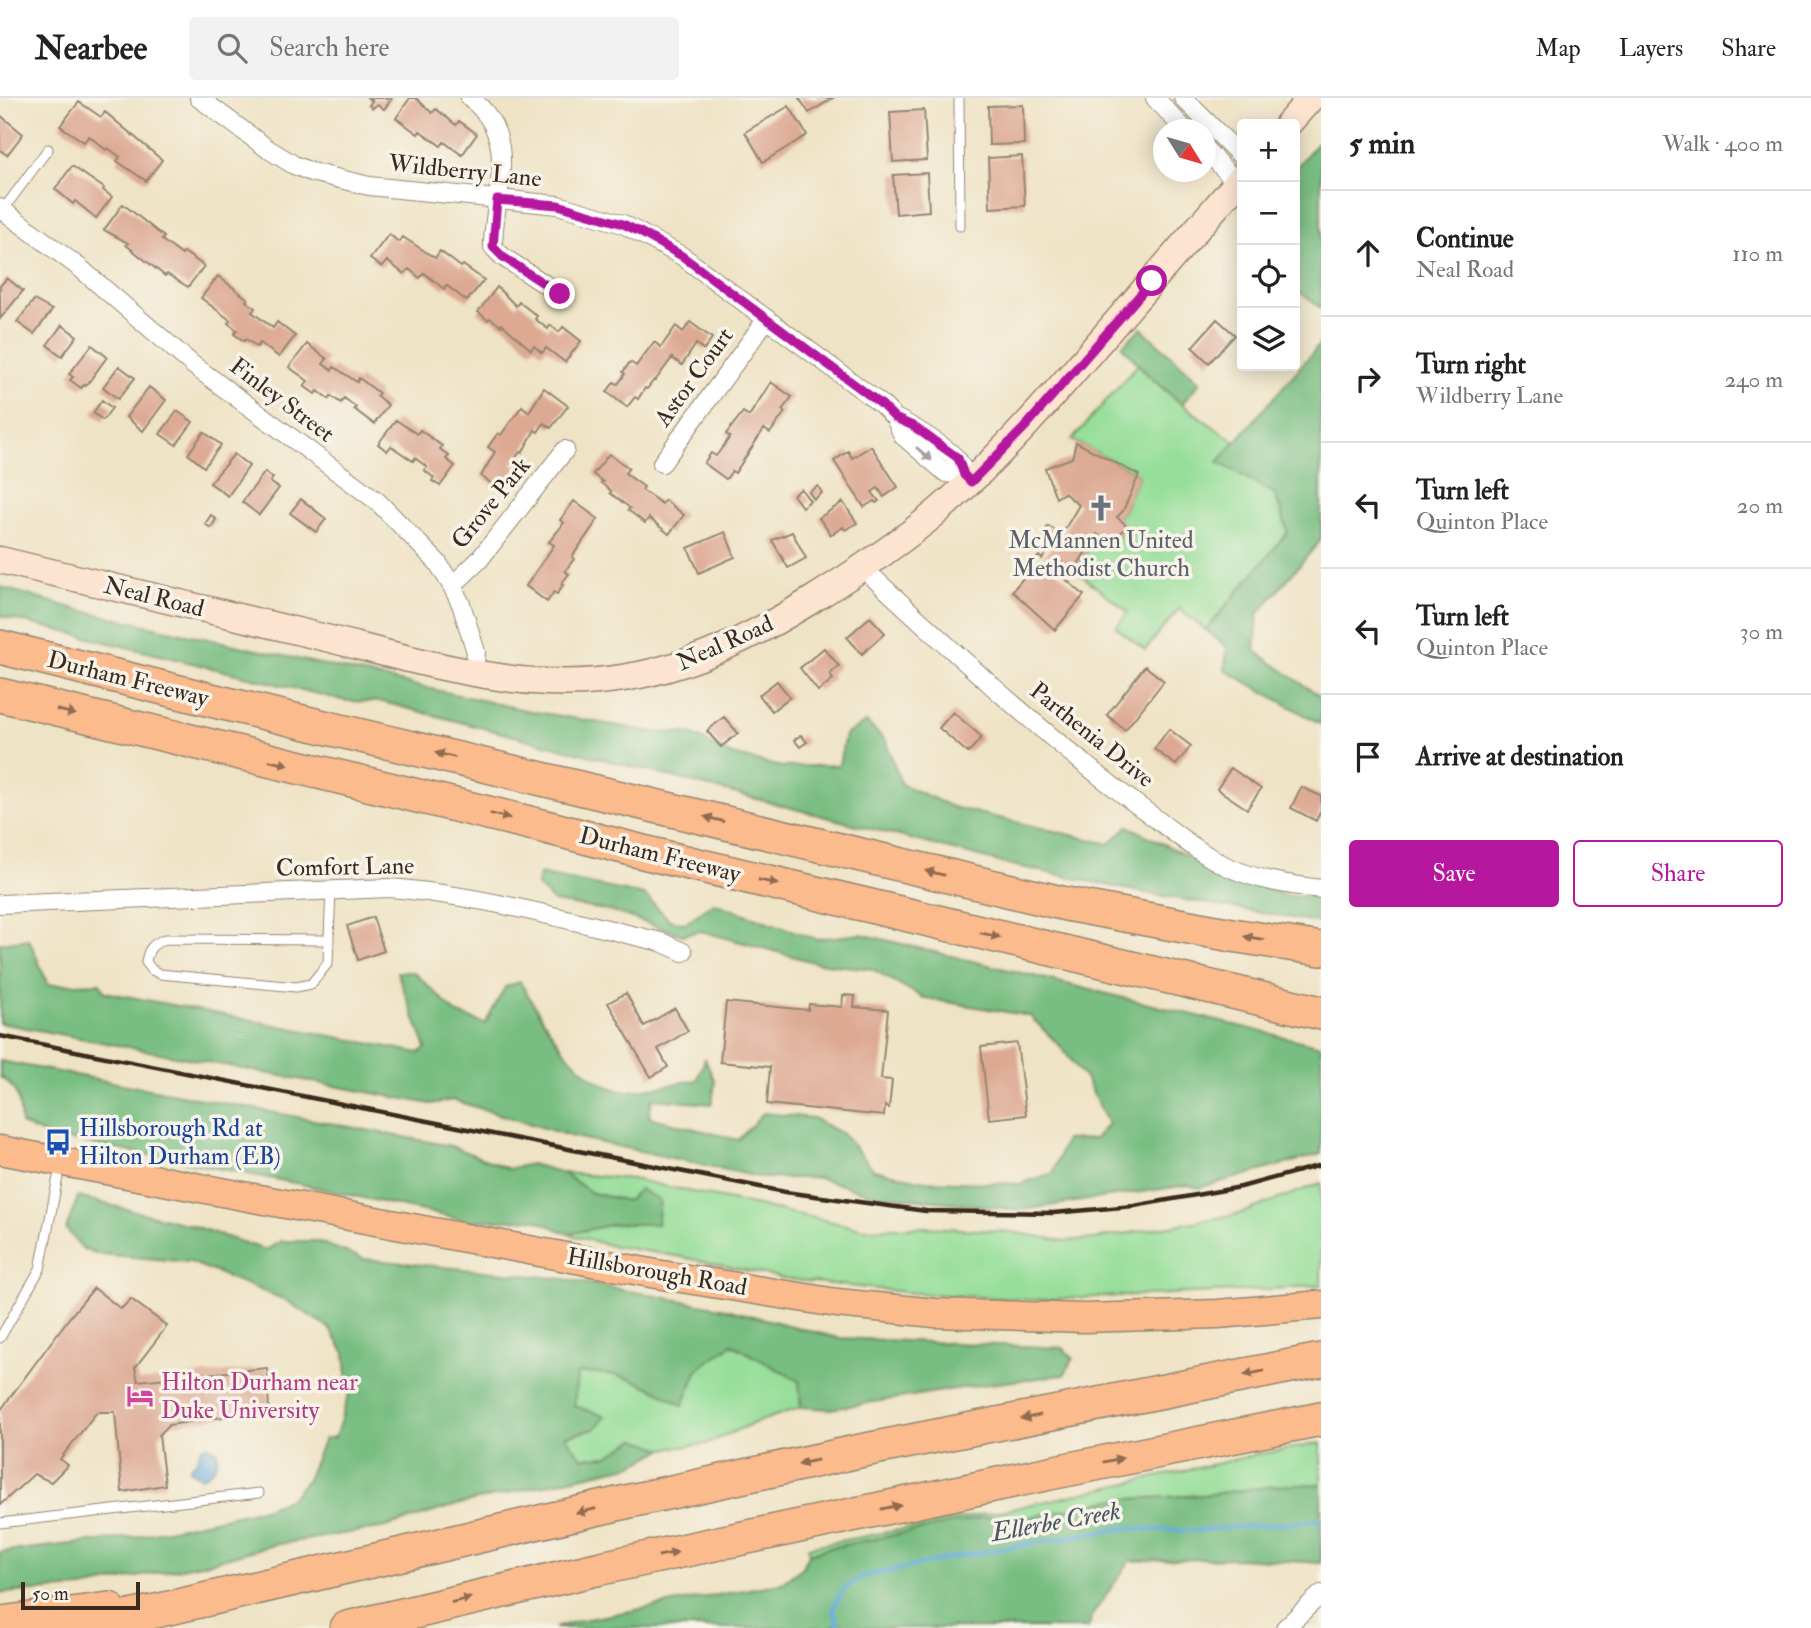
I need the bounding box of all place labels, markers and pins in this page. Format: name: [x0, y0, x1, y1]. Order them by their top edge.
church icon: McMannen United Methodist Church: [1086, 493, 1116, 523]
place label: McMannen United Methodist Church: [1008, 525, 1194, 584]
place label: Hillsborough Rd at Hilton Durham (EB): [79, 1113, 281, 1172]
bus stop icon: Hillsborough Rd at Hilton Durham (EB): [43, 1127, 73, 1157]
place label: Hilton Durham near Duke University: [161, 1367, 358, 1426]
hotel icon: Hilton Durham near Duke University: [125, 1381, 155, 1411]

